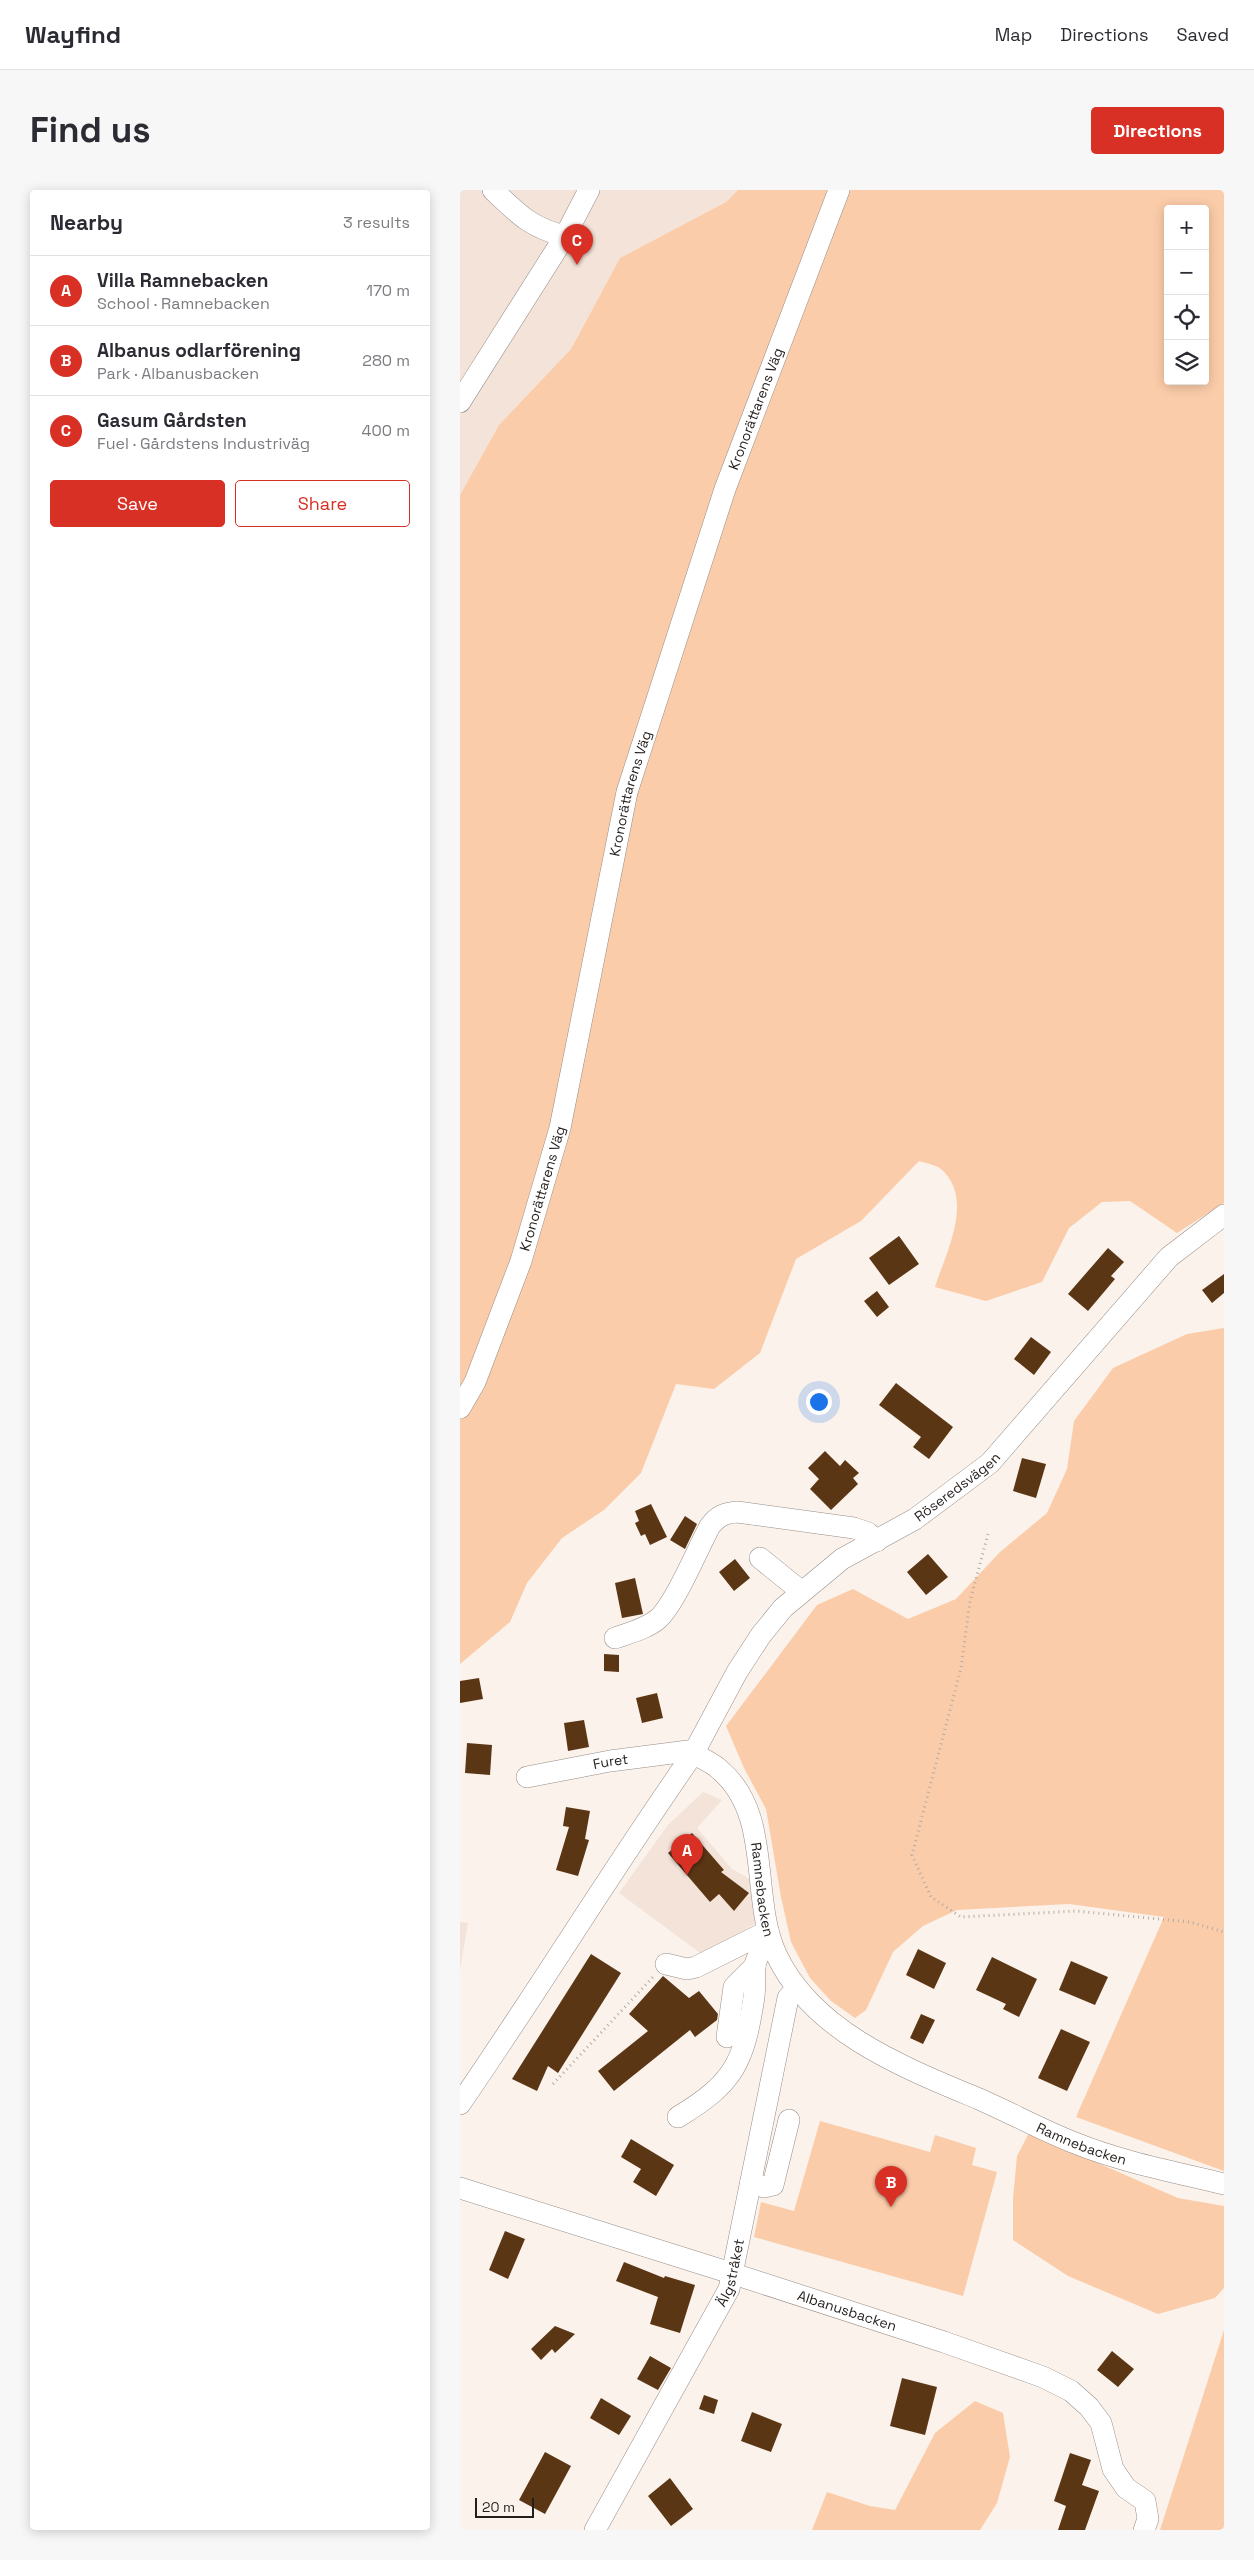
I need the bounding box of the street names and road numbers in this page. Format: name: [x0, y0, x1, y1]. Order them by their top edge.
street label: Kronorättarens Väg: [724, 345, 787, 472]
street label: Kronorättarens Väg: [605, 728, 655, 858]
street label: Kronorättarens Väg: [515, 1124, 569, 1253]
street label: Röseredsvägen: [911, 1449, 1004, 1526]
street label: Furet: [591, 1750, 629, 1773]
street label: Ramnebacken: [747, 1841, 778, 1939]
street label: Ramnebacken: [1034, 2118, 1129, 2169]
street label: Älgstråket: [712, 2237, 748, 2310]
street label: Albanusbacken: [795, 2286, 899, 2335]

